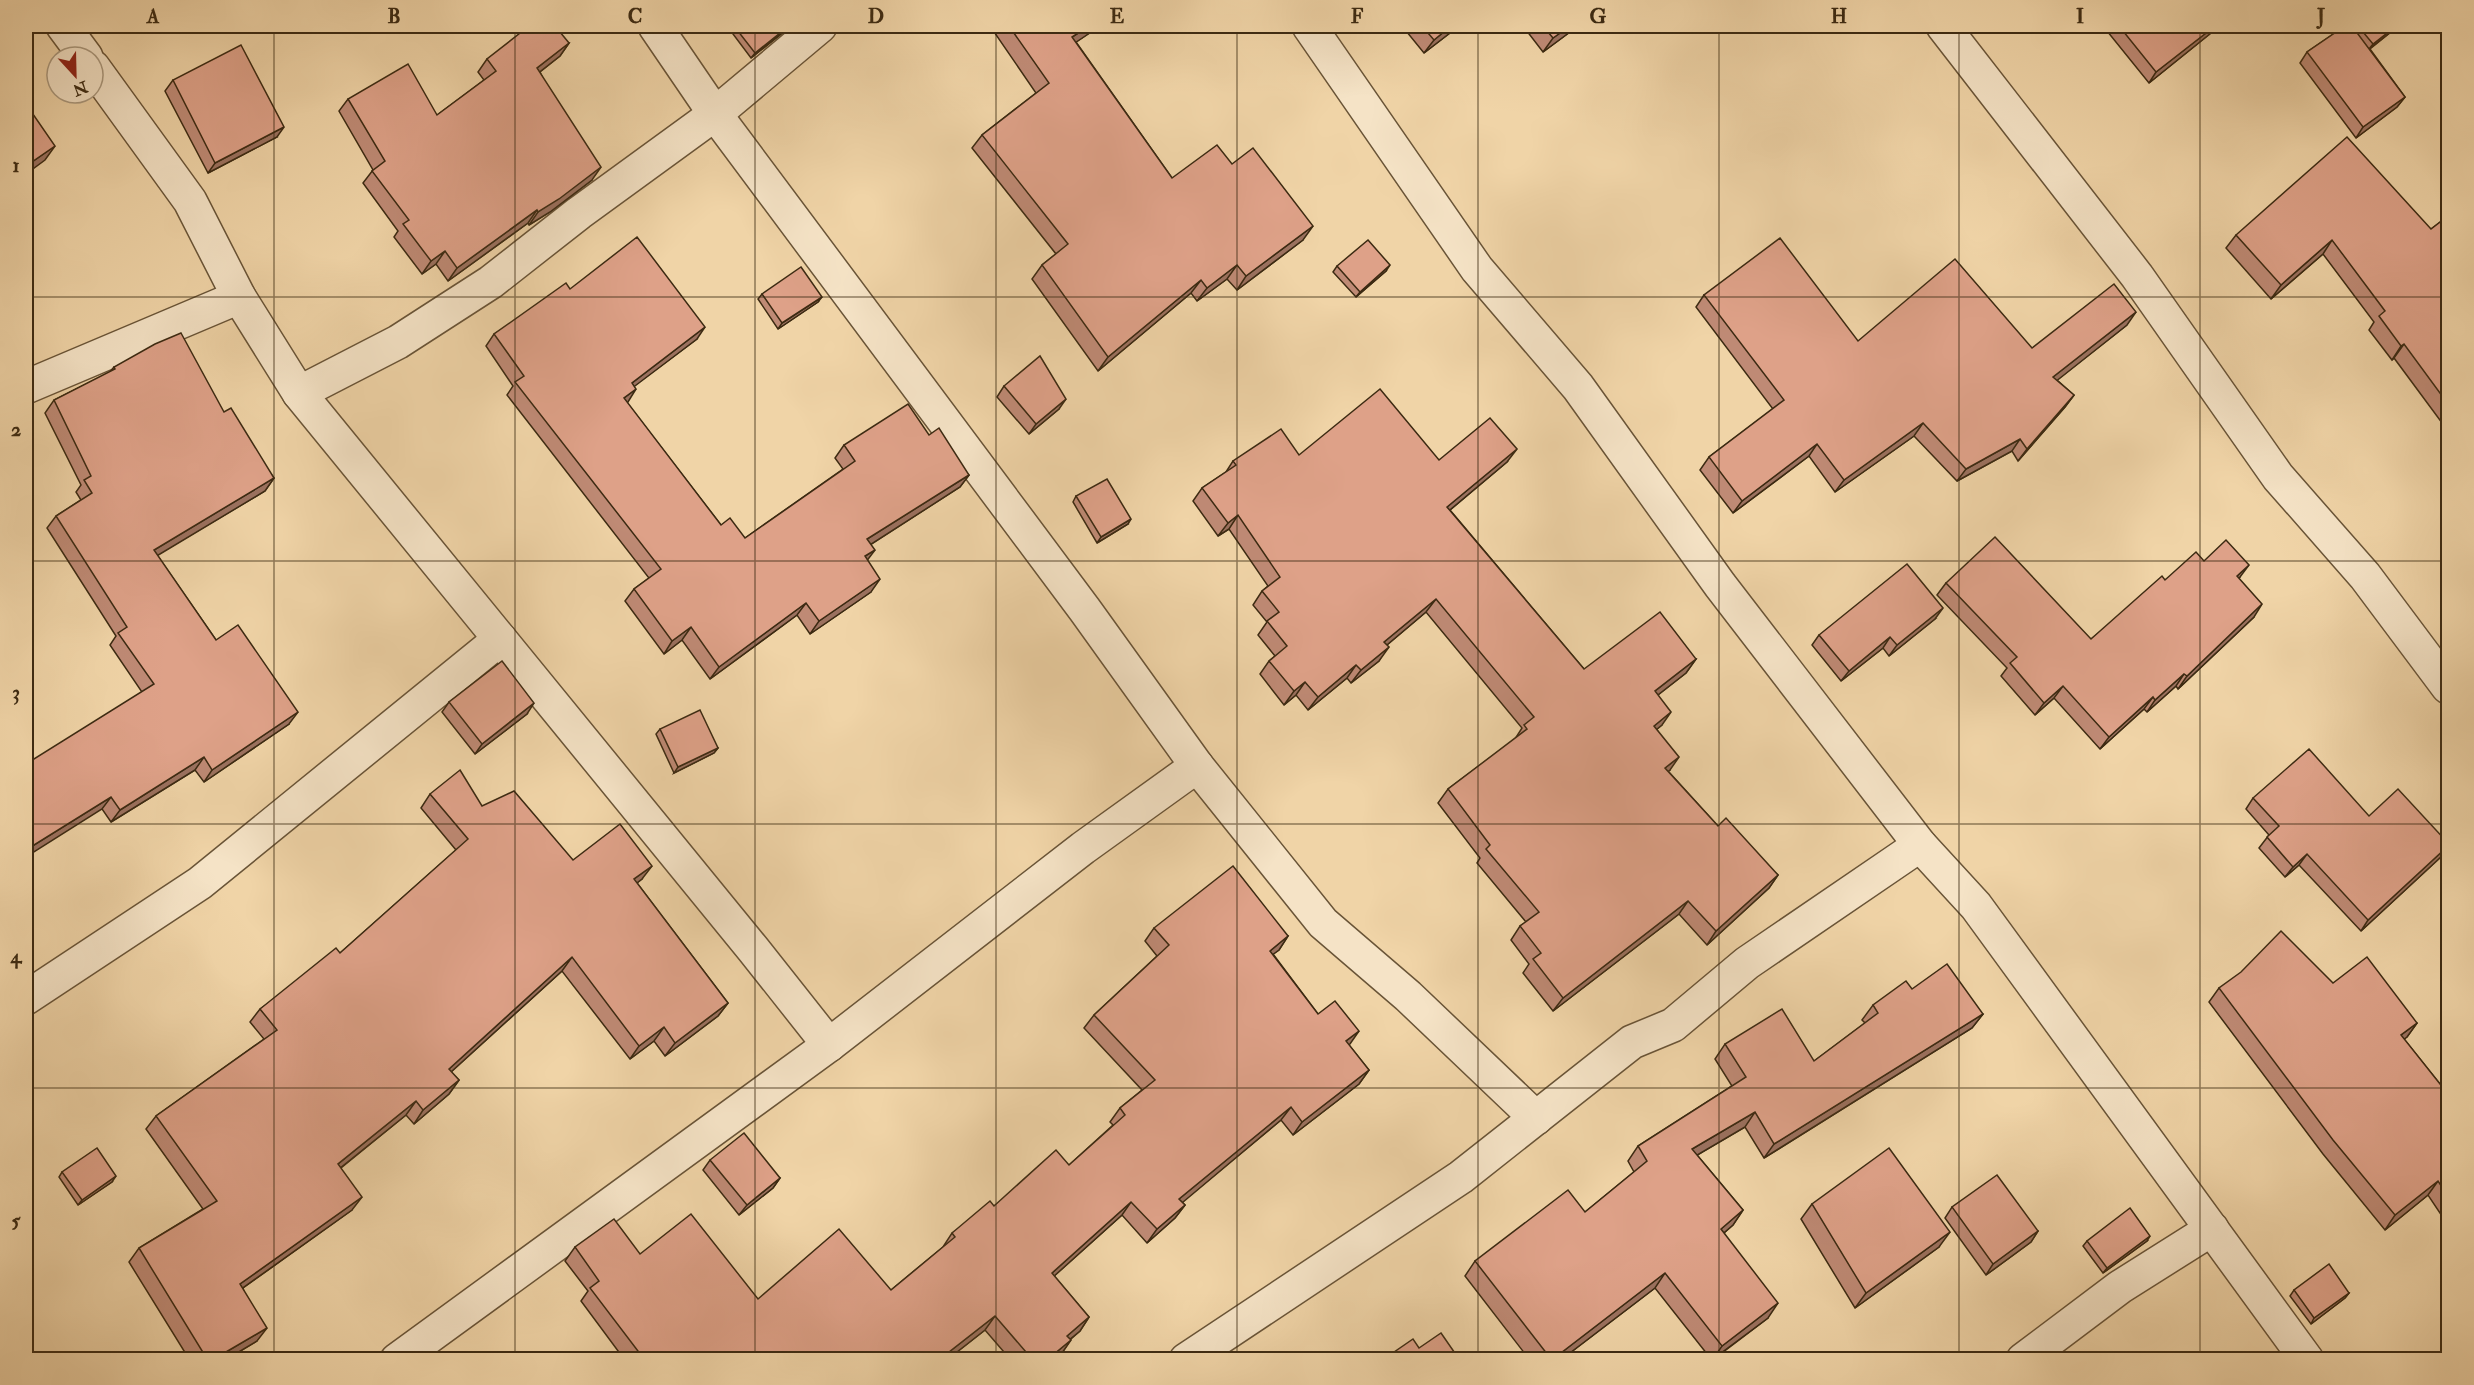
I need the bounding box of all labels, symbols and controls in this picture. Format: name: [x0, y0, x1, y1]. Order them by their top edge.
text: A: [146, 4, 160, 29]
text: B: [387, 4, 401, 29]
text: C: [628, 4, 642, 29]
text: D: [868, 4, 884, 29]
text: E: [1110, 4, 1125, 29]
text: F: [1351, 4, 1364, 29]
text: G: [1590, 4, 1607, 29]
text: H: [1831, 4, 1847, 29]
text: I: [2076, 4, 2084, 29]
text: J: [2316, 4, 2325, 29]
north arrow: [45, 45, 105, 105]
text: N: [69, 76, 92, 100]
text: 1: [12, 153, 20, 178]
text: 2: [11, 417, 21, 442]
text: 3: [12, 680, 20, 705]
text: 4: [10, 944, 23, 969]
text: 5: [12, 1208, 22, 1233]

